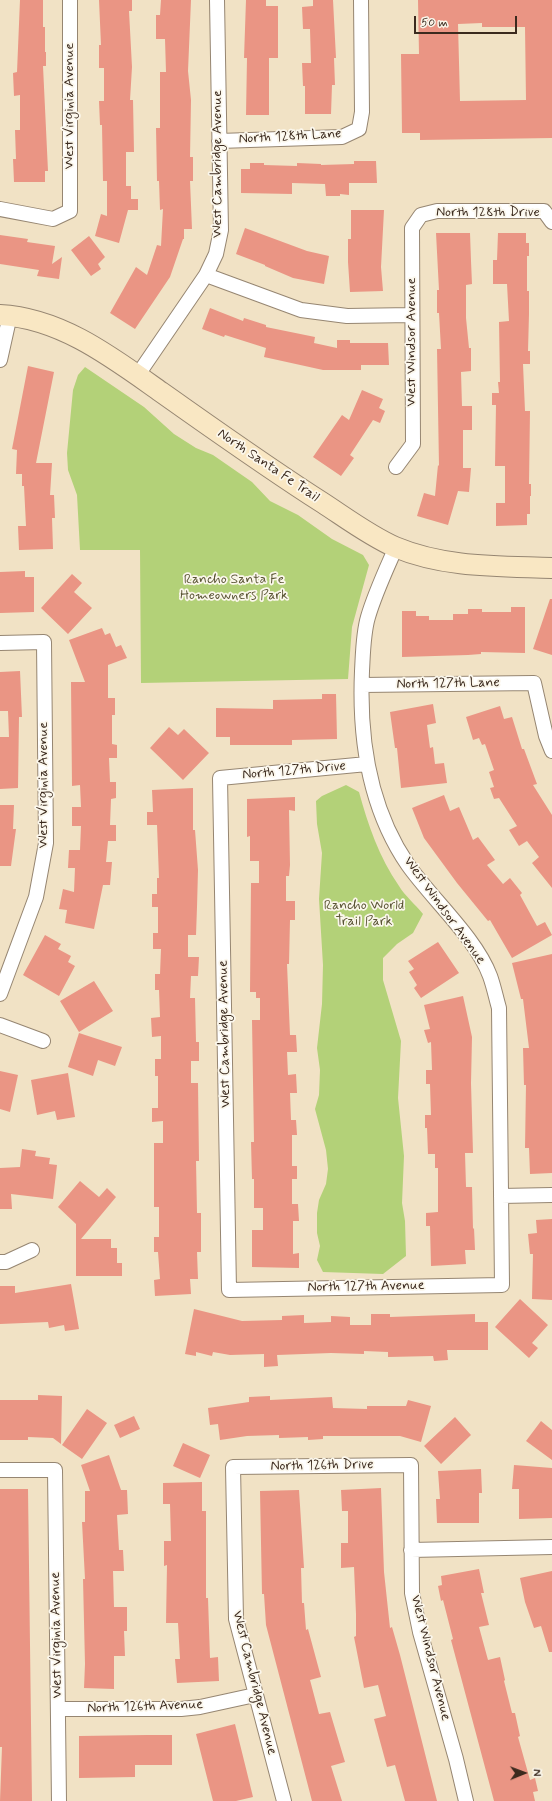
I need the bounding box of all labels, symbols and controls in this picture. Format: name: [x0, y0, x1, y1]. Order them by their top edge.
scale bar: [416, 8, 519, 34]
text: 50 m: [421, 15, 448, 31]
street label: West Virginia Avenue: [62, 43, 78, 169]
street label: West Cambridge Avenue: [210, 90, 226, 238]
street label: North 128th Lane: [238, 126, 342, 148]
street label: North 128th Drive: [436, 205, 540, 221]
street label: West Windsor Avenue: [404, 278, 420, 406]
street label: North Santa Fe Trail: [214, 426, 322, 506]
park label: Rancho Santa Fe Homeowners Park: [180, 572, 288, 604]
street label: North 127th Lane: [396, 675, 500, 693]
street label: West Virginia Avenue: [36, 722, 52, 848]
street label: North 127th Drive: [241, 758, 347, 784]
street label: West Windsor Avenue: [399, 854, 489, 968]
park label: Rancho World Trail Park: [324, 898, 404, 930]
street label: West Cambridge Avenue: [215, 960, 235, 1108]
street label: North 127th Avenue: [307, 1278, 425, 1296]
street label: North 126th Drive: [270, 1457, 374, 1475]
street label: West Virginia Avenue: [47, 1572, 67, 1698]
street label: West Windsor Avenue: [406, 1593, 454, 1723]
street label: West Cambridge Avenue: [228, 1609, 280, 1757]
street label: North 126th Avenue: [87, 1697, 203, 1717]
north arrow: [504, 1753, 544, 1793]
text: N: [529, 1769, 543, 1777]

